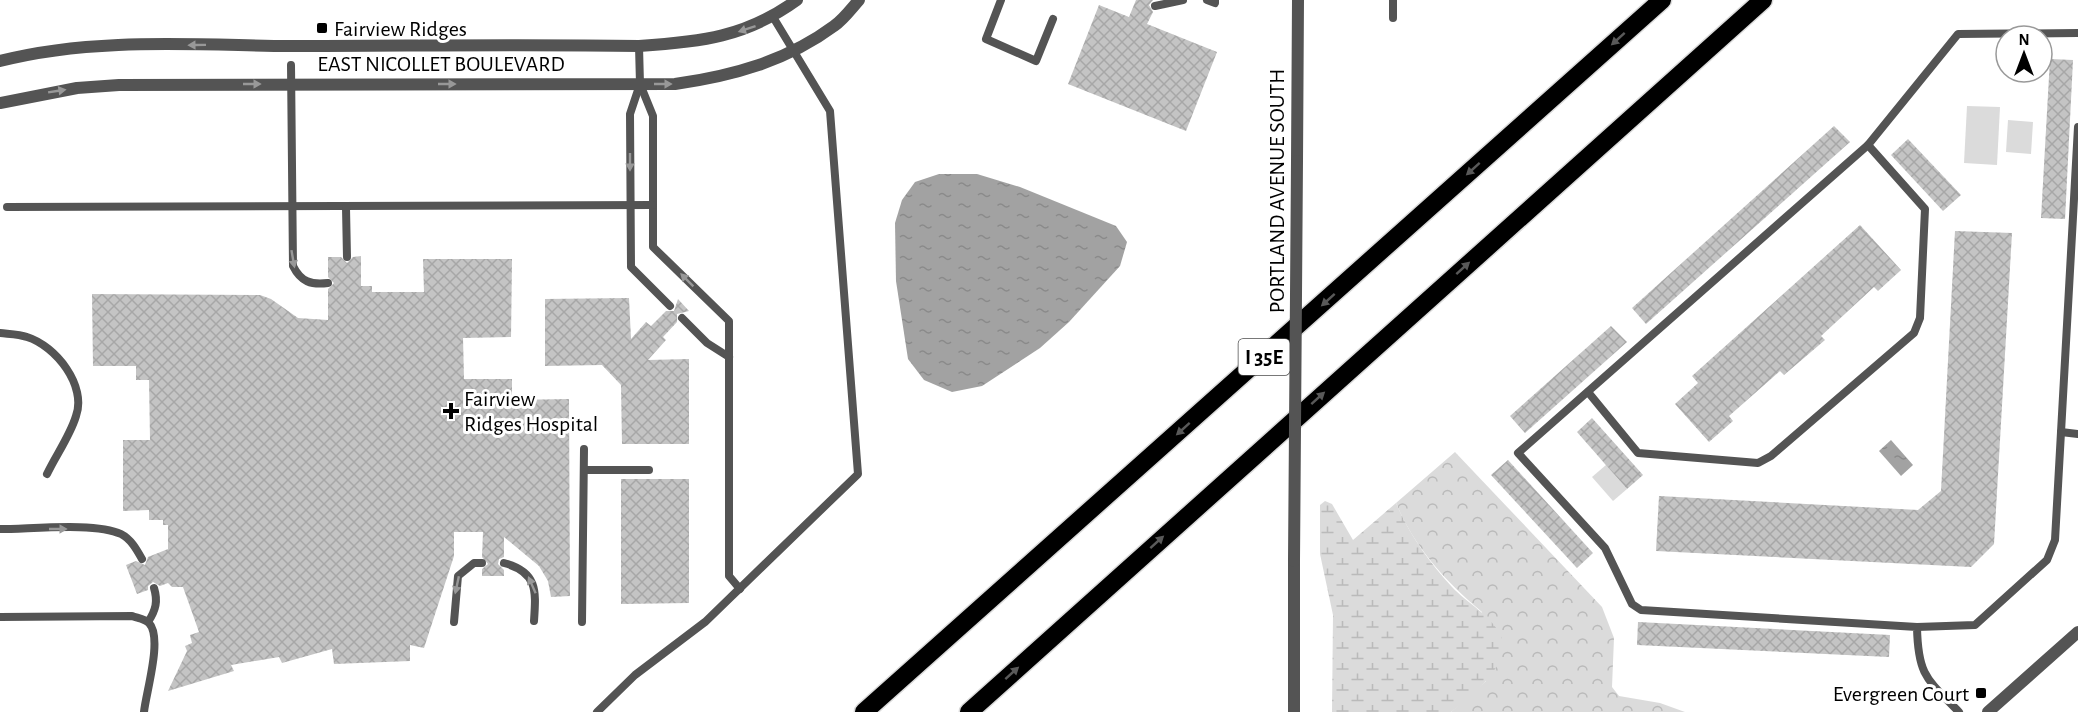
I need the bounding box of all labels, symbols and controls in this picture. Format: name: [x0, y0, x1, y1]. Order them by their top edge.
place label: Fairview Ridges: [334, 18, 467, 40]
marker: Fairview Ridges: [315, 21, 329, 35]
one-way arrow: [738, 24, 756, 34]
north arrow: [1994, 24, 2054, 84]
one-way arrow: [1611, 32, 1626, 46]
text: N: [2018, 32, 2030, 48]
one-way arrow: [187, 40, 206, 50]
street label: EAST NICOLLET BOULEVARD: [317, 53, 565, 75]
street label: PORTLAND AVENUE SOUTH: [1266, 69, 1288, 313]
one-way arrow: [243, 79, 262, 89]
one-way arrow: [438, 79, 457, 89]
one-way arrow: [654, 79, 673, 89]
one-way arrow: [48, 87, 67, 96]
one-way arrow: [625, 153, 635, 172]
one-way arrow: [1466, 162, 1481, 176]
one-way arrow: [289, 250, 298, 269]
one-way arrow: [1455, 262, 1470, 275]
one-way arrow: [680, 274, 694, 288]
one-way arrow: [1321, 293, 1336, 307]
road number: I 35E: [1238, 339, 1290, 375]
place label: Fairview Ridges Hospital: [464, 388, 598, 435]
one-way arrow: [1310, 392, 1325, 405]
marker: Fairview Ridges Hospital: [442, 402, 460, 420]
one-way arrow: [1176, 422, 1191, 435]
one-way arrow: [49, 524, 68, 534]
one-way arrow: [1149, 536, 1164, 549]
one-way arrow: [527, 575, 537, 593]
one-way arrow: [452, 576, 461, 595]
one-way arrow: [1005, 666, 1020, 680]
place label: Evergreen Court: [1833, 683, 1969, 705]
marker: Evergreen Court: [1974, 686, 1988, 700]

